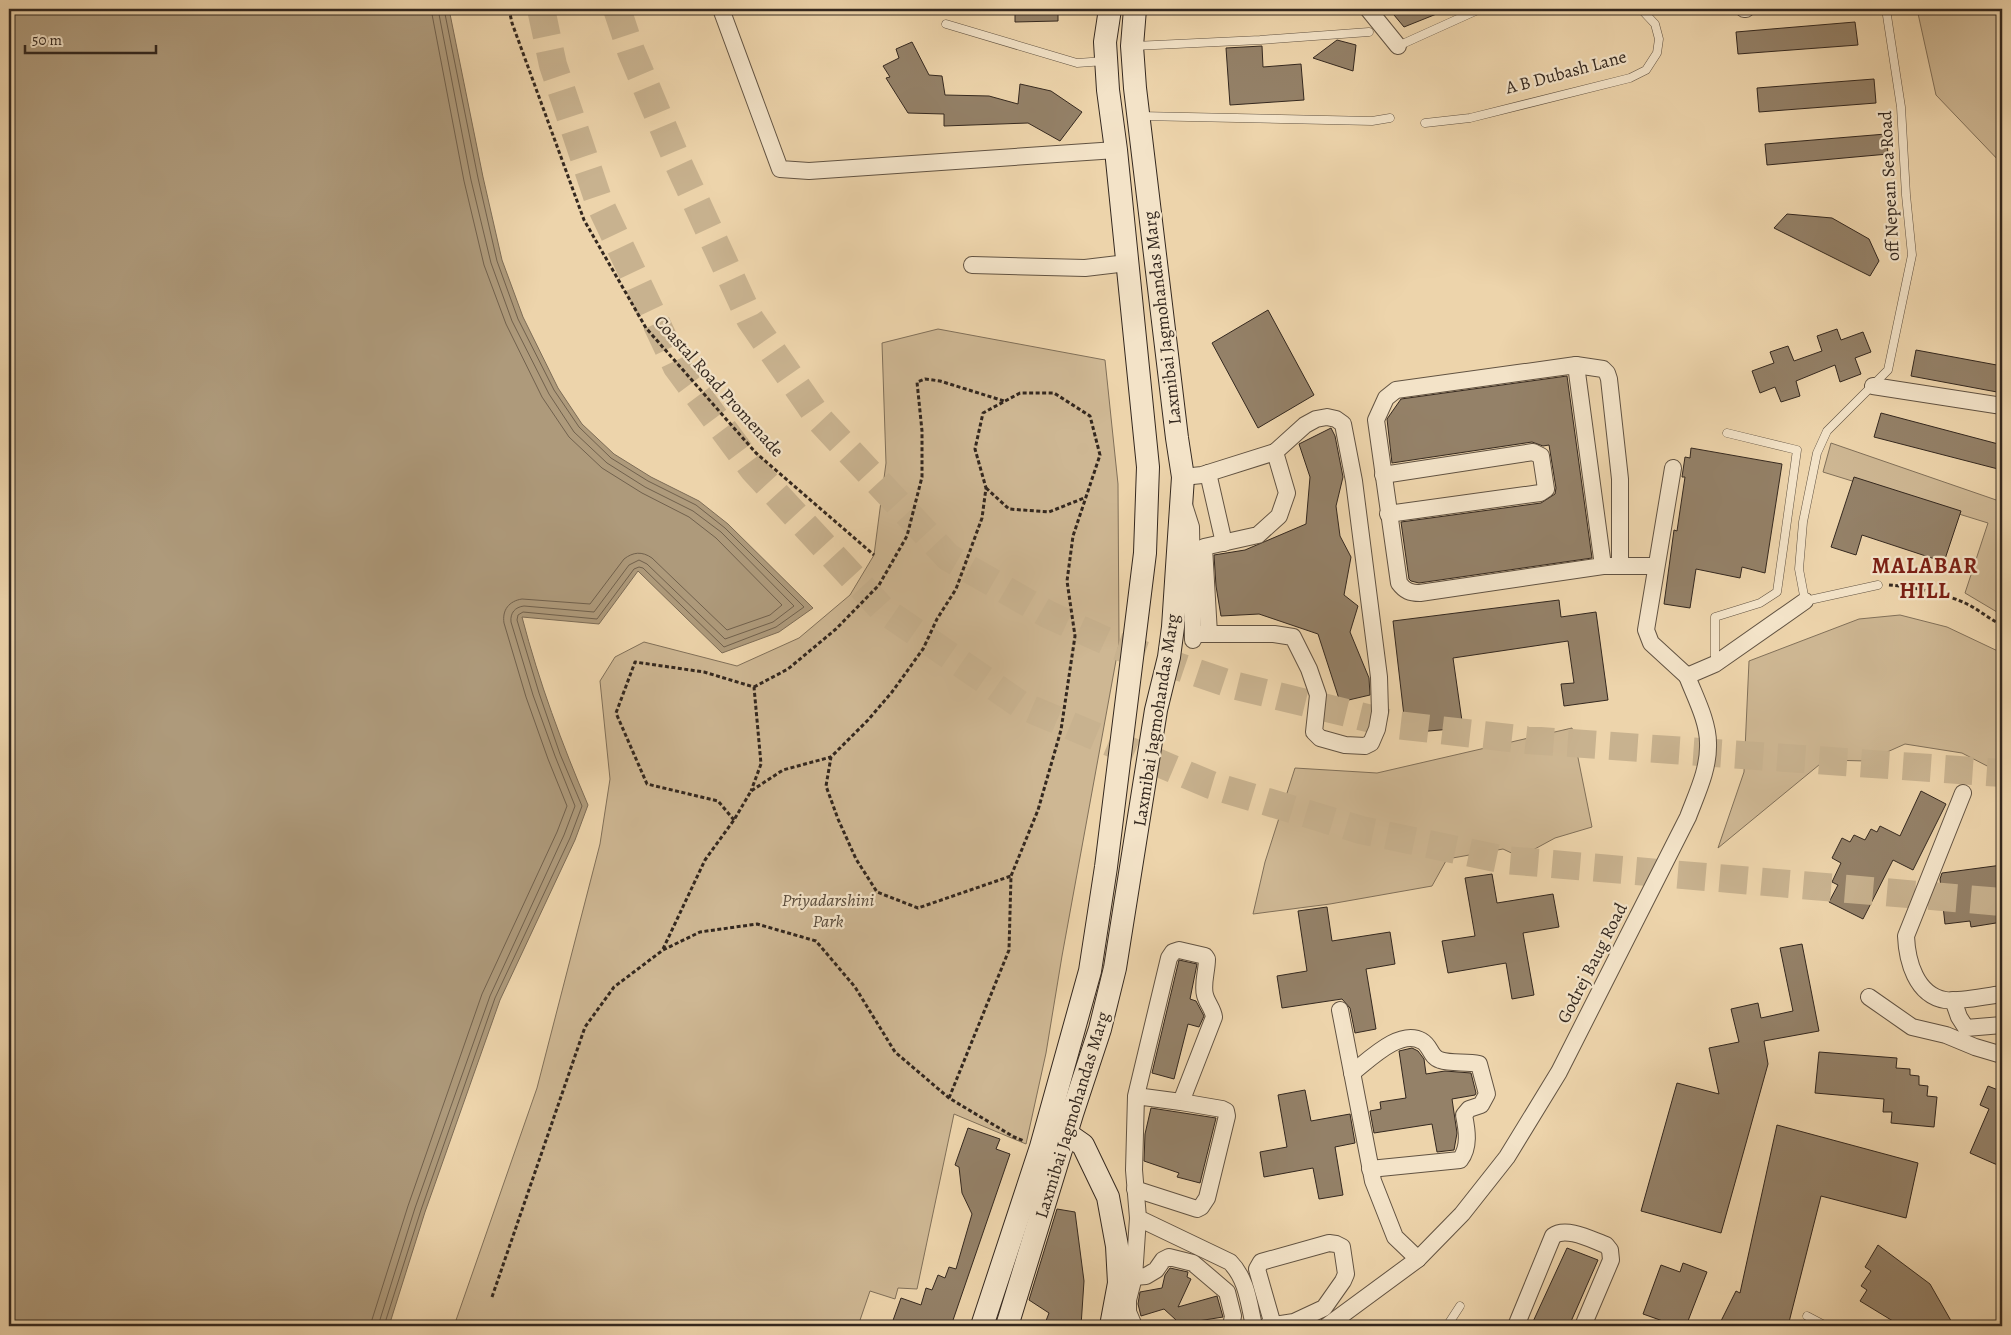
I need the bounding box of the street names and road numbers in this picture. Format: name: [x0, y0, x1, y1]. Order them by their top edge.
street label: A B Dubash Lane: [1502, 44, 1629, 100]
street label: off Nepean Sea Road: [1873, 110, 1905, 262]
street label: Laxmibai Jagmohandas Marg: [1137, 210, 1187, 426]
street label: Coastal Road Promenade: [649, 310, 789, 462]
street label: Laxmibai Jagmohandas Marg: [1127, 612, 1185, 828]
street label: Godrej Baug Road: [1551, 898, 1633, 1027]
street label: Laxmibai Jagmohandas Marg: [1029, 1009, 1115, 1221]

